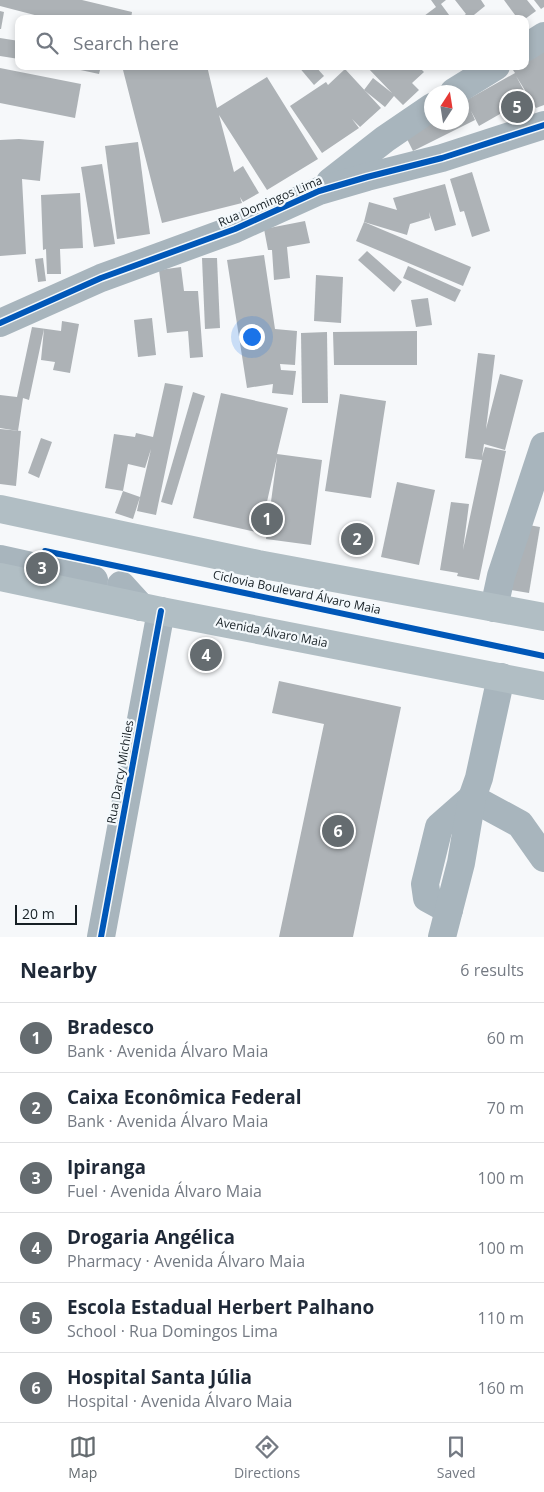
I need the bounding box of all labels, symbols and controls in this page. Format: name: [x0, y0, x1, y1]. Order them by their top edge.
search box: [15, 15, 529, 70]
icon: search: [33, 29, 61, 57]
text: Search here: [73, 30, 179, 56]
north arrow: [424, 85, 469, 130]
pin: 5: [501, 88, 533, 126]
street label: Rua Domingos Lima: [215, 171, 325, 231]
your location: [239, 324, 265, 350]
pin: 1: [251, 500, 283, 538]
pin: 2: [341, 520, 373, 558]
pin: 3: [26, 549, 58, 587]
street label: Ciclovia Boulevard Álvaro Maia: [212, 566, 382, 618]
street label: Avenida Álvaro Maia: [215, 613, 329, 651]
pin: 4: [190, 636, 222, 674]
street label: Rua Darcy Michiles: [102, 718, 138, 825]
pin: 6: [322, 812, 354, 850]
scale bar: [15, 902, 78, 925]
text: 20 m: [22, 904, 55, 923]
text: Nearby: [20, 956, 97, 984]
text: 6 results: [460, 959, 524, 981]
text: Bradesco: [67, 1014, 154, 1040]
text: 1: [31, 1027, 41, 1049]
text: 60 m: [487, 1027, 524, 1049]
text: Bank · Avenida Álvaro Maia: [67, 1040, 268, 1062]
text: Caixa Econômica Federal: [67, 1084, 302, 1110]
text: 2: [31, 1097, 41, 1119]
text: 70 m: [487, 1097, 524, 1119]
text: Bank · Avenida Álvaro Maia: [67, 1110, 268, 1132]
text: Ipiranga: [67, 1154, 146, 1180]
text: 3: [31, 1167, 41, 1189]
text: 100 m: [478, 1167, 524, 1189]
text: Fuel · Avenida Álvaro Maia: [67, 1180, 262, 1202]
text: Drogaria Angélica: [67, 1224, 235, 1250]
text: 4: [31, 1237, 41, 1259]
text: 100 m: [478, 1237, 524, 1259]
text: Pharmacy · Avenida Álvaro Maia: [67, 1250, 305, 1272]
text: Escola Estadual Herbert Palhano: [67, 1294, 374, 1320]
text: 5: [31, 1307, 41, 1329]
text: 110 m: [478, 1307, 524, 1329]
text: School · Rua Domingos Lima: [67, 1320, 278, 1342]
text: Hospital Santa Júlia: [67, 1364, 252, 1390]
text: 6: [31, 1377, 41, 1399]
text: 160 m: [478, 1377, 524, 1399]
text: Hospital · Avenida Álvaro Maia: [67, 1390, 292, 1412]
tab: Map: [68, 1433, 97, 1482]
tab: Directions: [234, 1433, 300, 1482]
tab: Saved: [437, 1433, 476, 1482]

